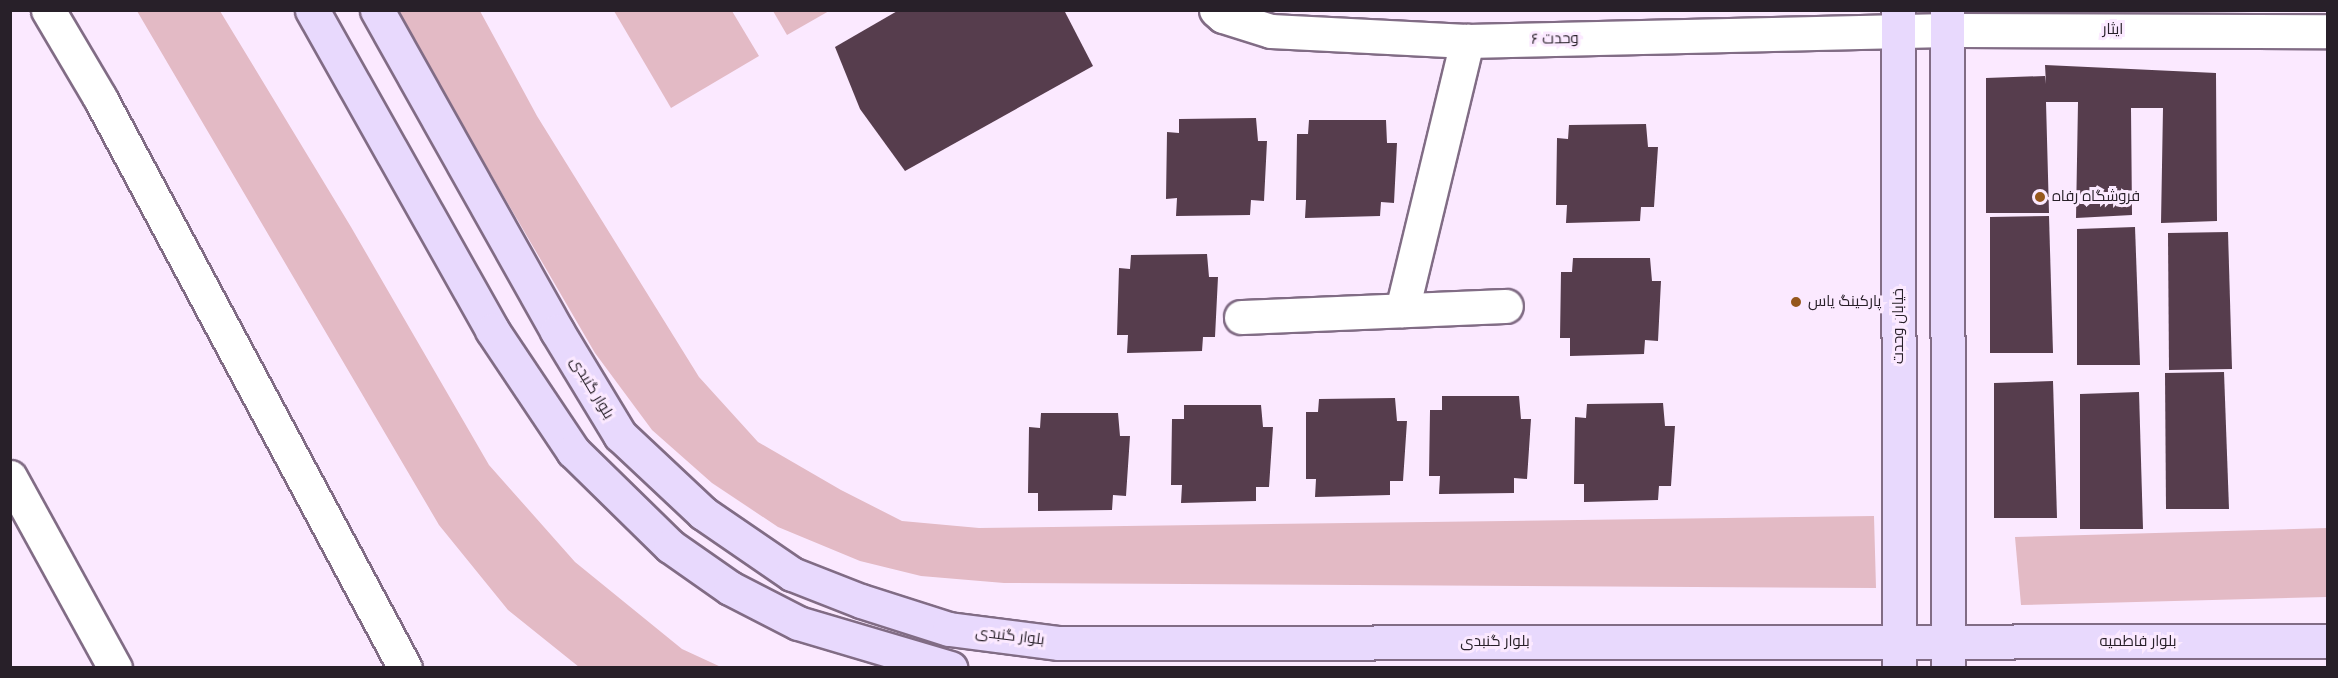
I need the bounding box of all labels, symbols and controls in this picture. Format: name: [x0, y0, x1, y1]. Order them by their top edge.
street label: ایثار: [2103, 21, 2123, 39]
street label: وحدت ۶: [1531, 30, 1579, 48]
place label: فروشگاه رفاه: [2052, 188, 2140, 206]
marker: فروشگاه رفاه: [2033, 190, 2047, 204]
street label: خیابان وحدت: [1890, 288, 1908, 364]
place label: پارکینگ یاس: [1808, 293, 1881, 311]
marker: پارکینگ یاس: [1789, 295, 1803, 309]
street label: بلوار گنبدی: [566, 354, 618, 422]
street label: بلوار گنبدی: [974, 623, 1046, 649]
street label: بلوار گنبدی: [1460, 633, 1530, 651]
street label: بلوار فاطمیه: [2099, 633, 2177, 651]

